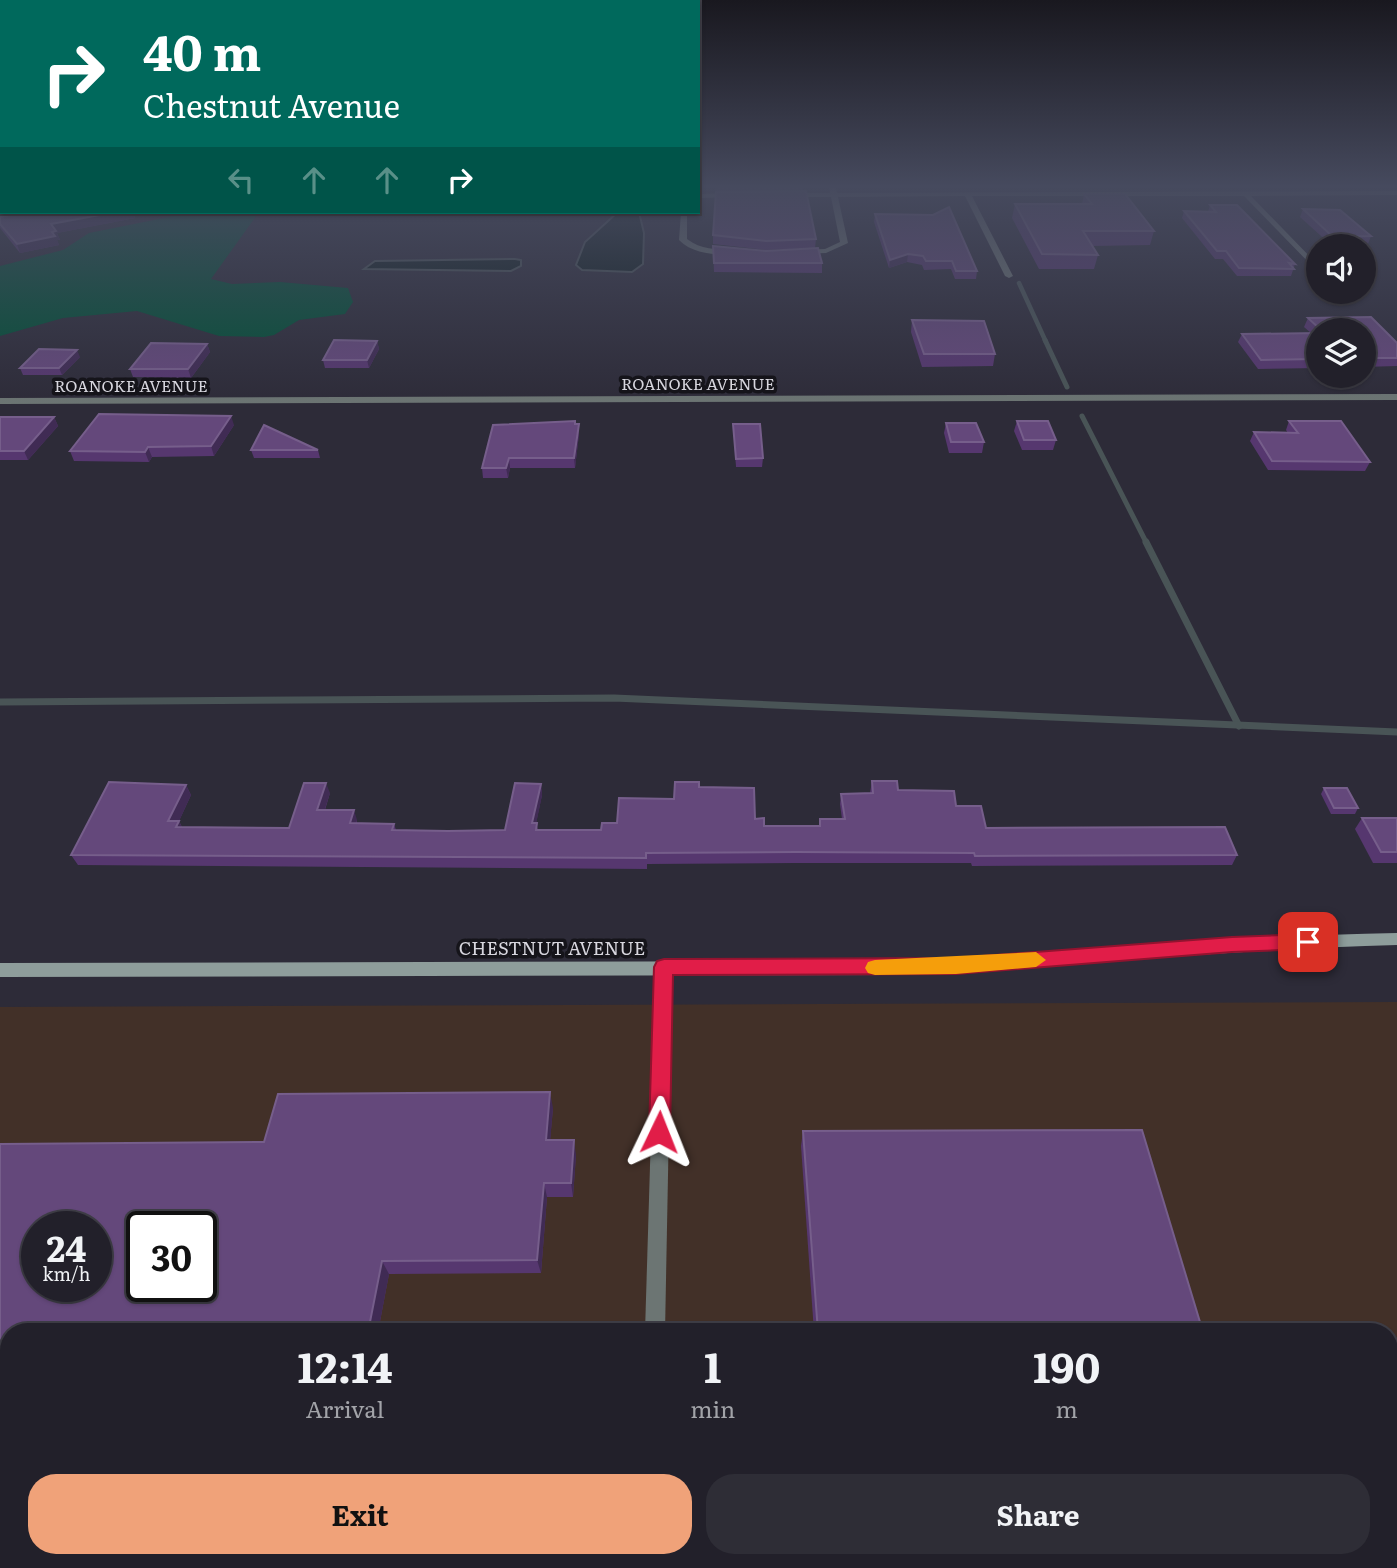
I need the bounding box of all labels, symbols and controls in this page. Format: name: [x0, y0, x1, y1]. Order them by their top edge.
text: 40 m: [143, 13, 261, 86]
icon: right: [28, 28, 119, 119]
text: Chestnut Avenue: [143, 80, 400, 128]
icon: left: [222, 161, 260, 199]
icon: ahead: [295, 161, 333, 199]
icon: ahead: [368, 161, 406, 199]
icon: right: [441, 161, 479, 199]
map controls: [1306, 234, 1376, 388]
button: sound: [1306, 234, 1376, 304]
button: layers: [1306, 318, 1376, 388]
street label: ROANOKE AVENUE: [621, 371, 775, 395]
street label: ROANOKE AVENUE: [54, 373, 208, 397]
pin: [1278, 912, 1338, 972]
icon: arrive: [1289, 923, 1327, 961]
street label: CHESTNUT AVENUE: [459, 934, 645, 961]
position arrow: [622, 1095, 696, 1169]
speed limit sign: 30: [126, 1211, 217, 1302]
text: 24: [47, 1221, 86, 1273]
text: km/h: [43, 1260, 90, 1287]
text: 12:14: [298, 1334, 393, 1396]
text: 1: [704, 1334, 721, 1396]
text: 190: [1033, 1334, 1100, 1396]
text: Arrival: [306, 1391, 384, 1425]
text: min: [690, 1391, 735, 1425]
text: m: [1056, 1391, 1078, 1425]
button: Exit: [28, 1474, 692, 1554]
button: Share: [706, 1474, 1370, 1554]

